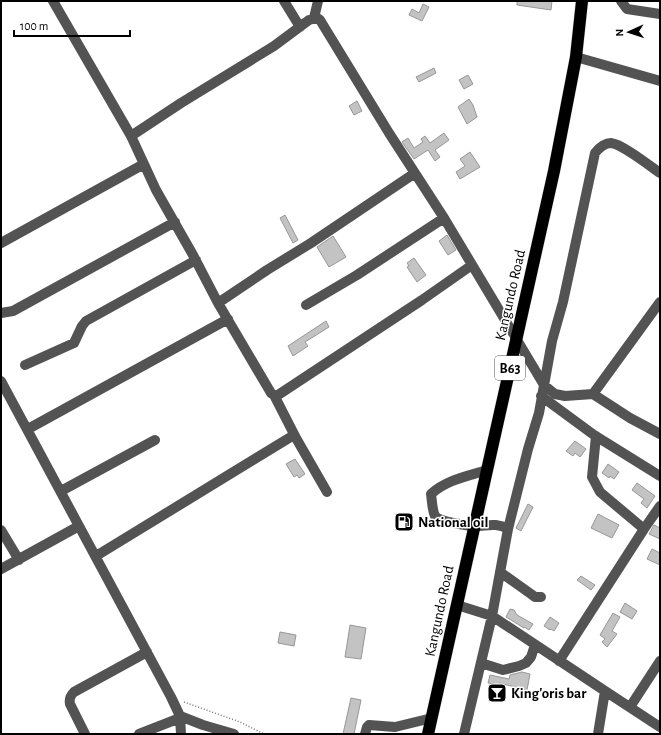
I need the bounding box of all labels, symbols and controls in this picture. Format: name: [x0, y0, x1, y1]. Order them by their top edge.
scale bar: [14, 12, 130, 38]
north arrow: [609, 12, 649, 52]
text: 100 m: [20, 20, 48, 32]
text: N: [614, 28, 625, 37]
street label: Kangundo Road: [493, 248, 528, 342]
road number: B63: [495, 356, 525, 380]
fuel station icon: National oil: [393, 511, 415, 533]
place label: National oil: [418, 515, 488, 530]
street label: Kangundo Road: [423, 564, 456, 658]
bar icon: King'oris bar: [486, 682, 508, 704]
place label: King'oris bar: [511, 686, 587, 701]

